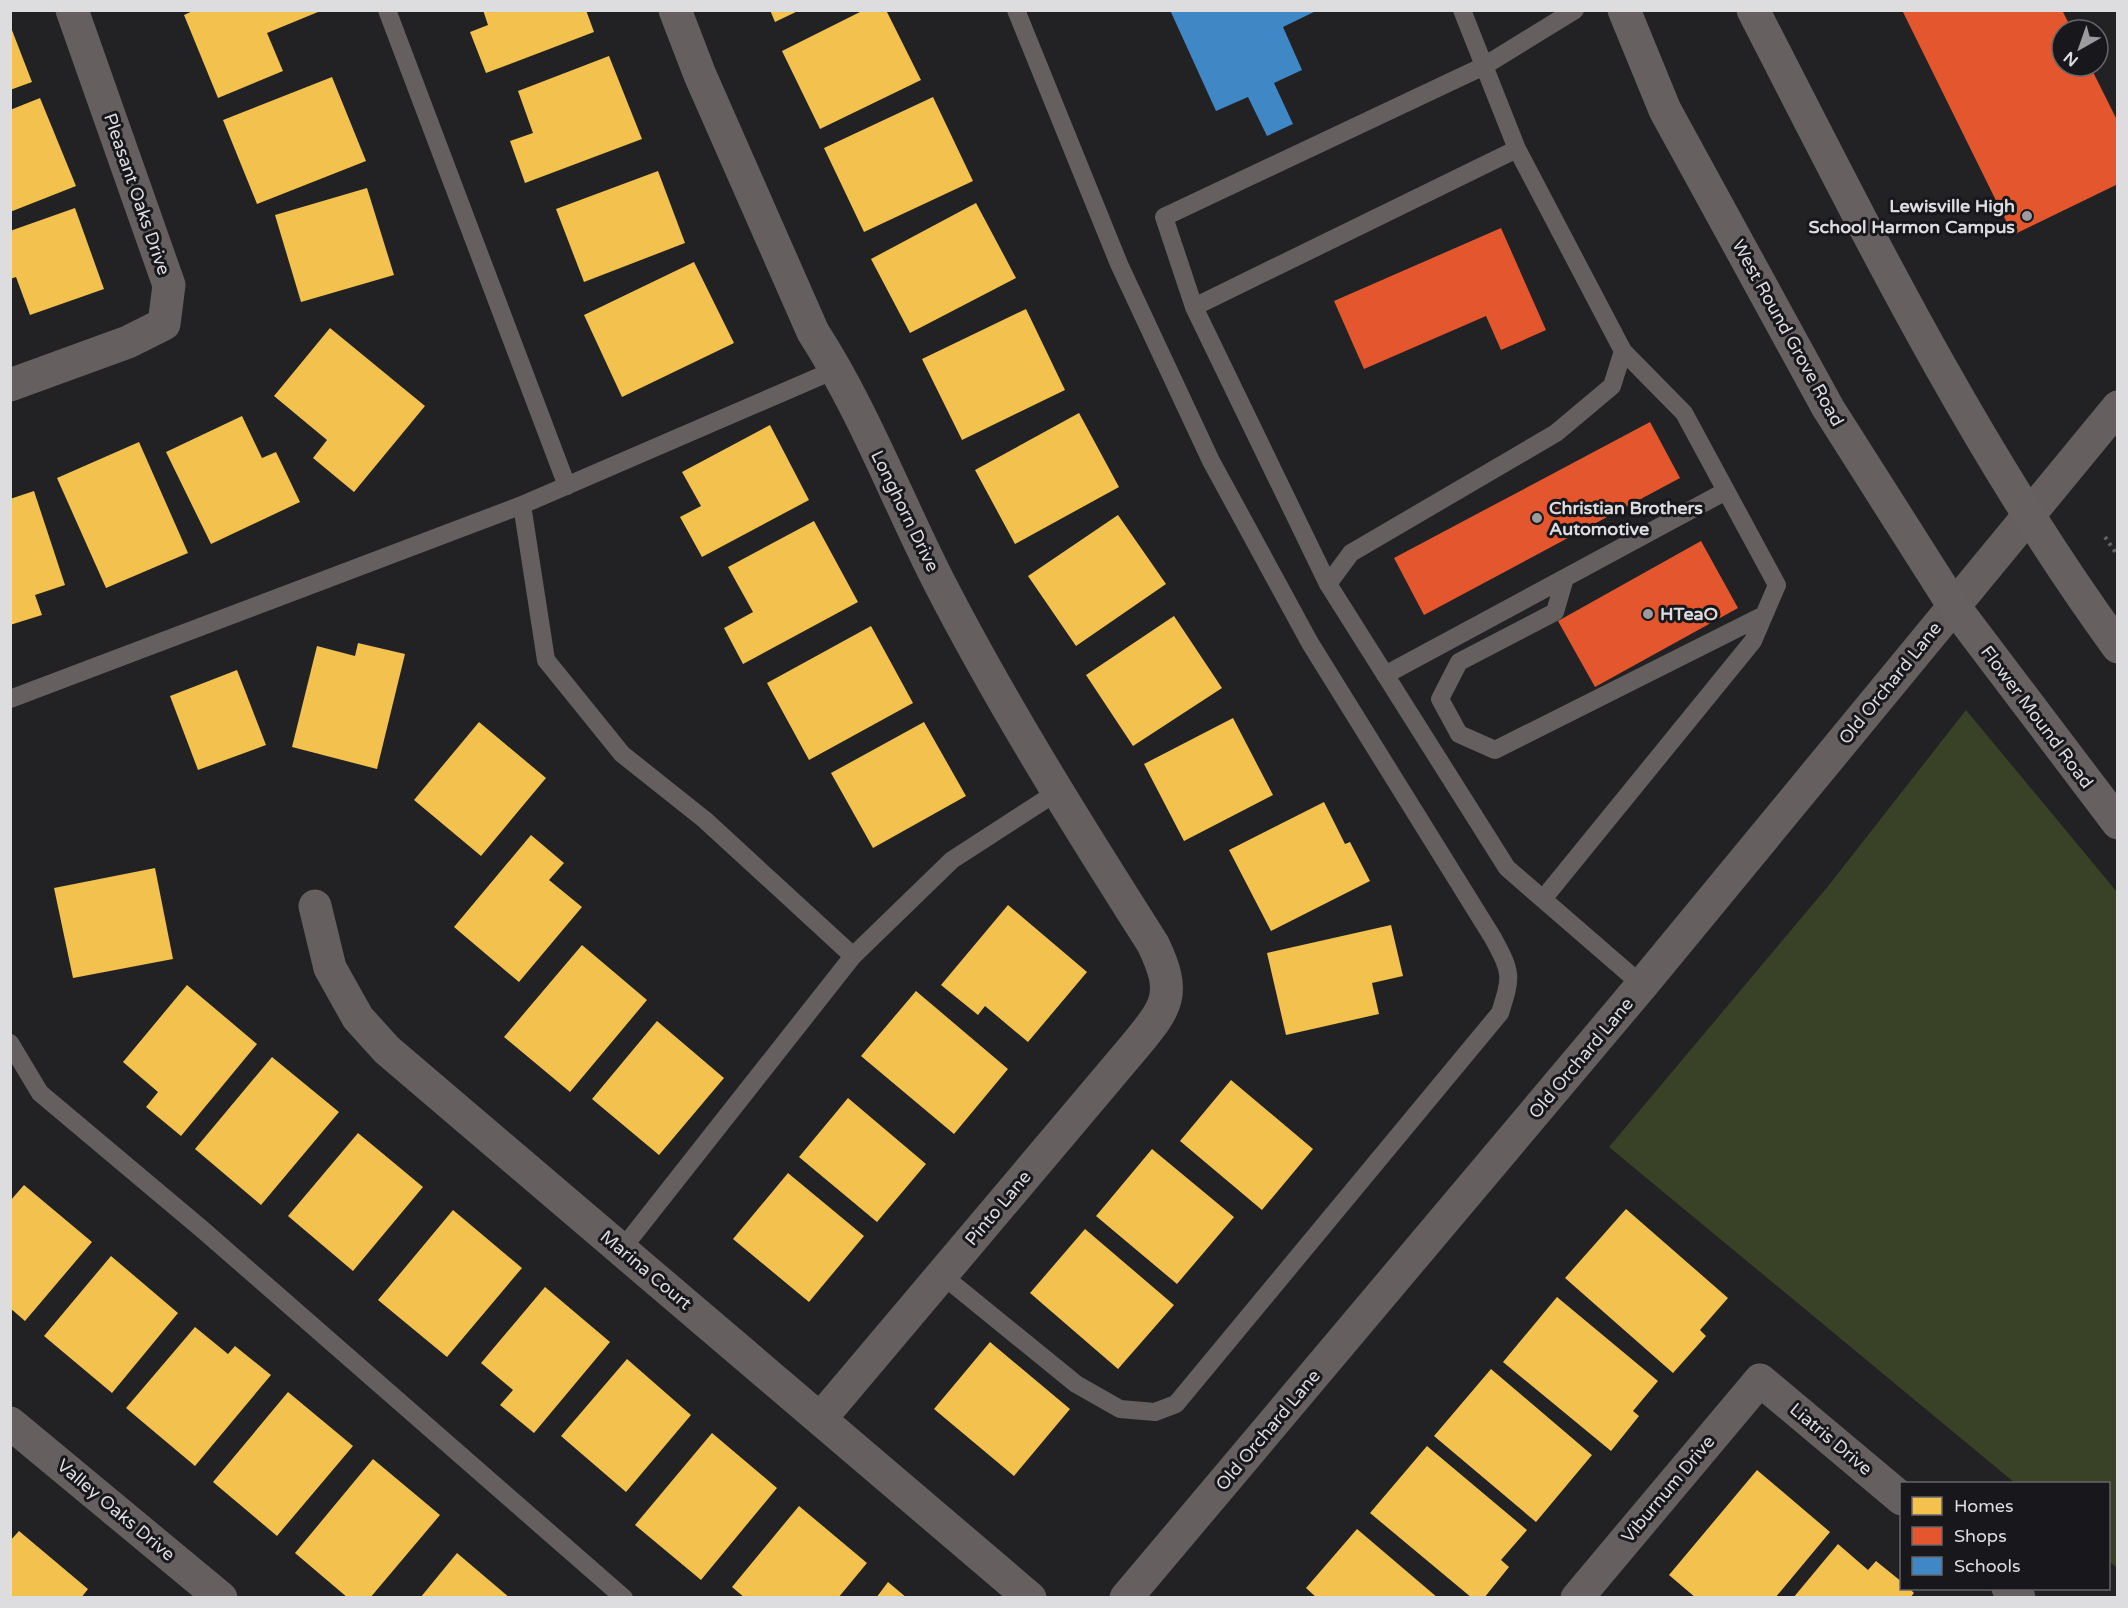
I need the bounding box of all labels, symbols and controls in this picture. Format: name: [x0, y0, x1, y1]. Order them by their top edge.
north arrow: [2050, 18, 2110, 78]
text: N: [2060, 47, 2082, 71]
street label: Pleasant Oaks Drive: [99, 110, 175, 278]
place label: Lewisville High School Harmon Campus: [1808, 195, 2015, 238]
marker: Lewisville High School Harmon Campus: [2020, 209, 2034, 223]
street label: West Round Grove Road: [1727, 236, 1849, 430]
street label: Longhorn Drive: [866, 447, 944, 575]
place label: Christian Brothers Automotive: [1549, 497, 1703, 540]
marker: Christian Brothers Automotive: [1530, 511, 1544, 525]
place label: HTeaO: [1660, 603, 1718, 625]
marker: HTeaO: [1641, 607, 1655, 621]
street label: Old Orchard Lane: [1834, 617, 1946, 749]
street label: Flower Mound Road: [1976, 641, 2098, 793]
street label: Old Orchard Lane: [1524, 993, 1638, 1123]
street label: Pinto Lane: [960, 1166, 1036, 1250]
street label: Marina Court: [596, 1225, 696, 1315]
street label: Old Orchard Lane: [1211, 1365, 1325, 1495]
street label: Liatris Drive: [1785, 1398, 1877, 1480]
street label: Viburnum Drive: [1617, 1431, 1719, 1547]
street label: Valley Oaks Drive: [53, 1454, 179, 1566]
legend: [1900, 1482, 2110, 1590]
text: Homes: [1954, 1495, 2014, 1517]
text: Shops: [1954, 1525, 2007, 1547]
text: Schools: [1954, 1555, 2021, 1577]

